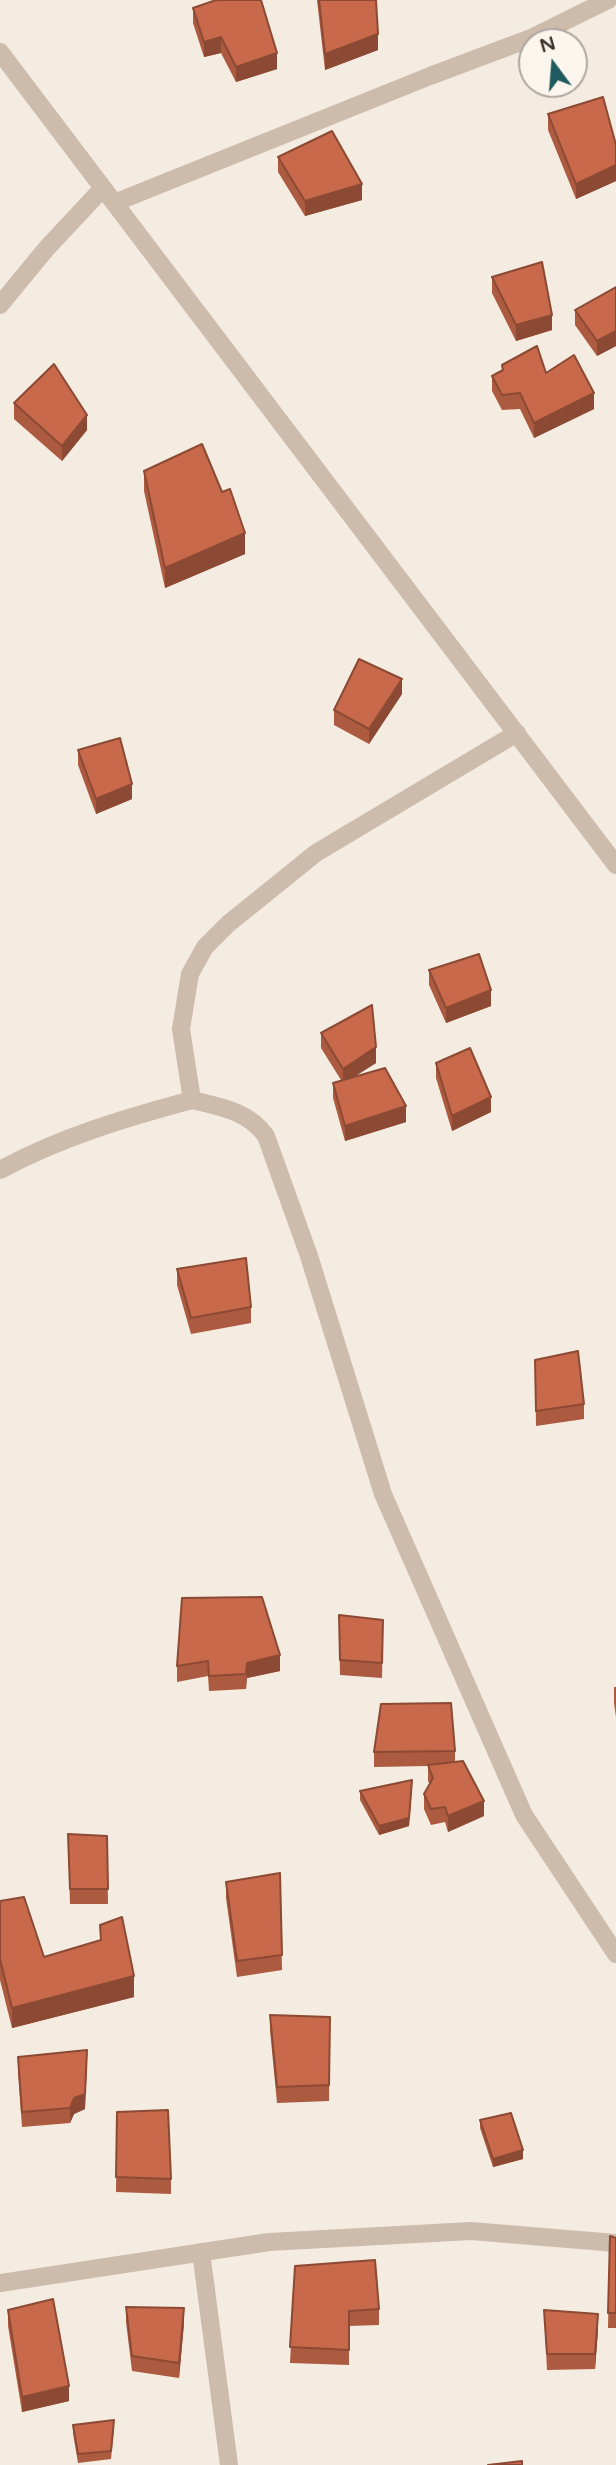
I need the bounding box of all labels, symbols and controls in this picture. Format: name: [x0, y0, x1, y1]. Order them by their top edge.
north arrow: [518, 28, 588, 98]
text: N: [537, 32, 558, 57]

